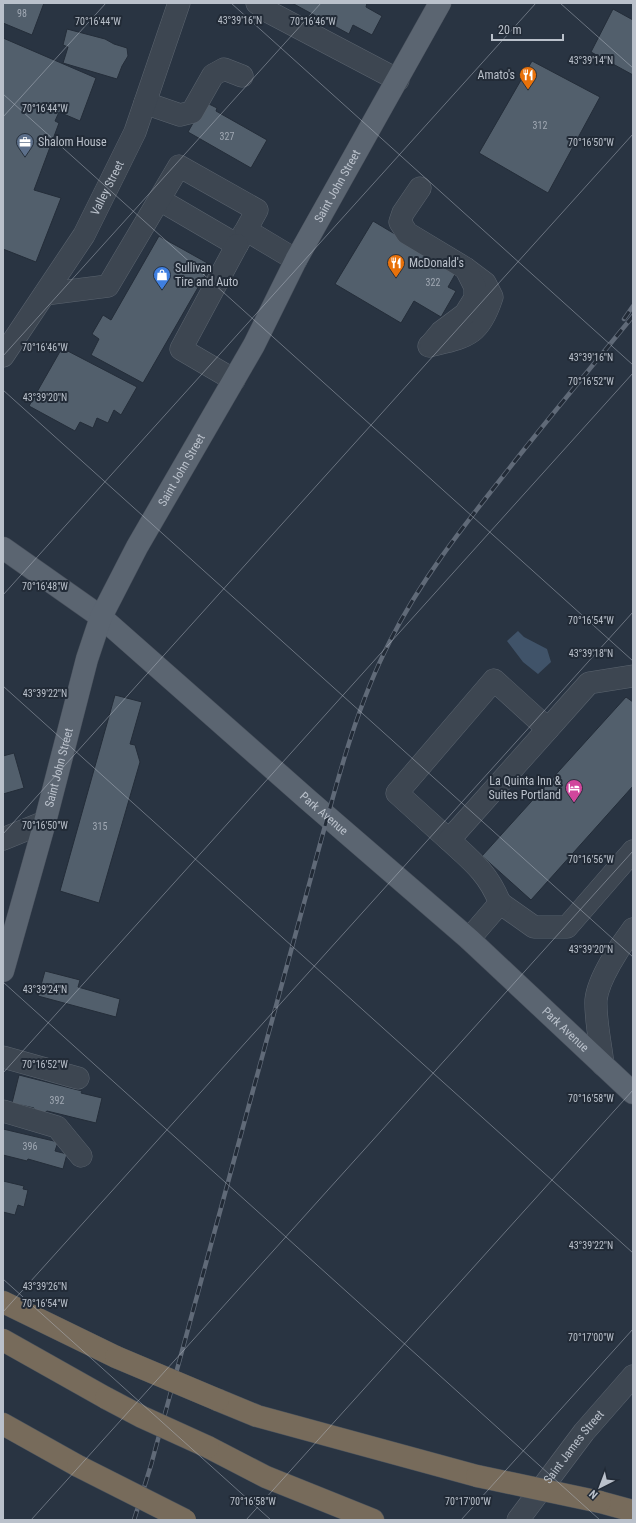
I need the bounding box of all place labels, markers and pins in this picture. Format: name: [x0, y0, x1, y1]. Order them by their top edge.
restaurant icon: Amato's: [518, 65, 538, 90]
place label: Amato's: [478, 68, 515, 82]
office icon: Shalom House: [15, 132, 35, 157]
place label: Shalom House: [38, 135, 107, 149]
restaurant icon: McDonald's: [386, 253, 406, 278]
place label: McDonald's: [409, 256, 464, 270]
place label: Sullivan Tire and Auto: [175, 261, 238, 289]
shop icon: Sullivan Tire and Auto: [152, 265, 172, 290]
place label: La Quinta Inn & Suites Portland: [488, 774, 561, 802]
hotel icon: La Quinta Inn & Suites Portland: [564, 778, 584, 803]

